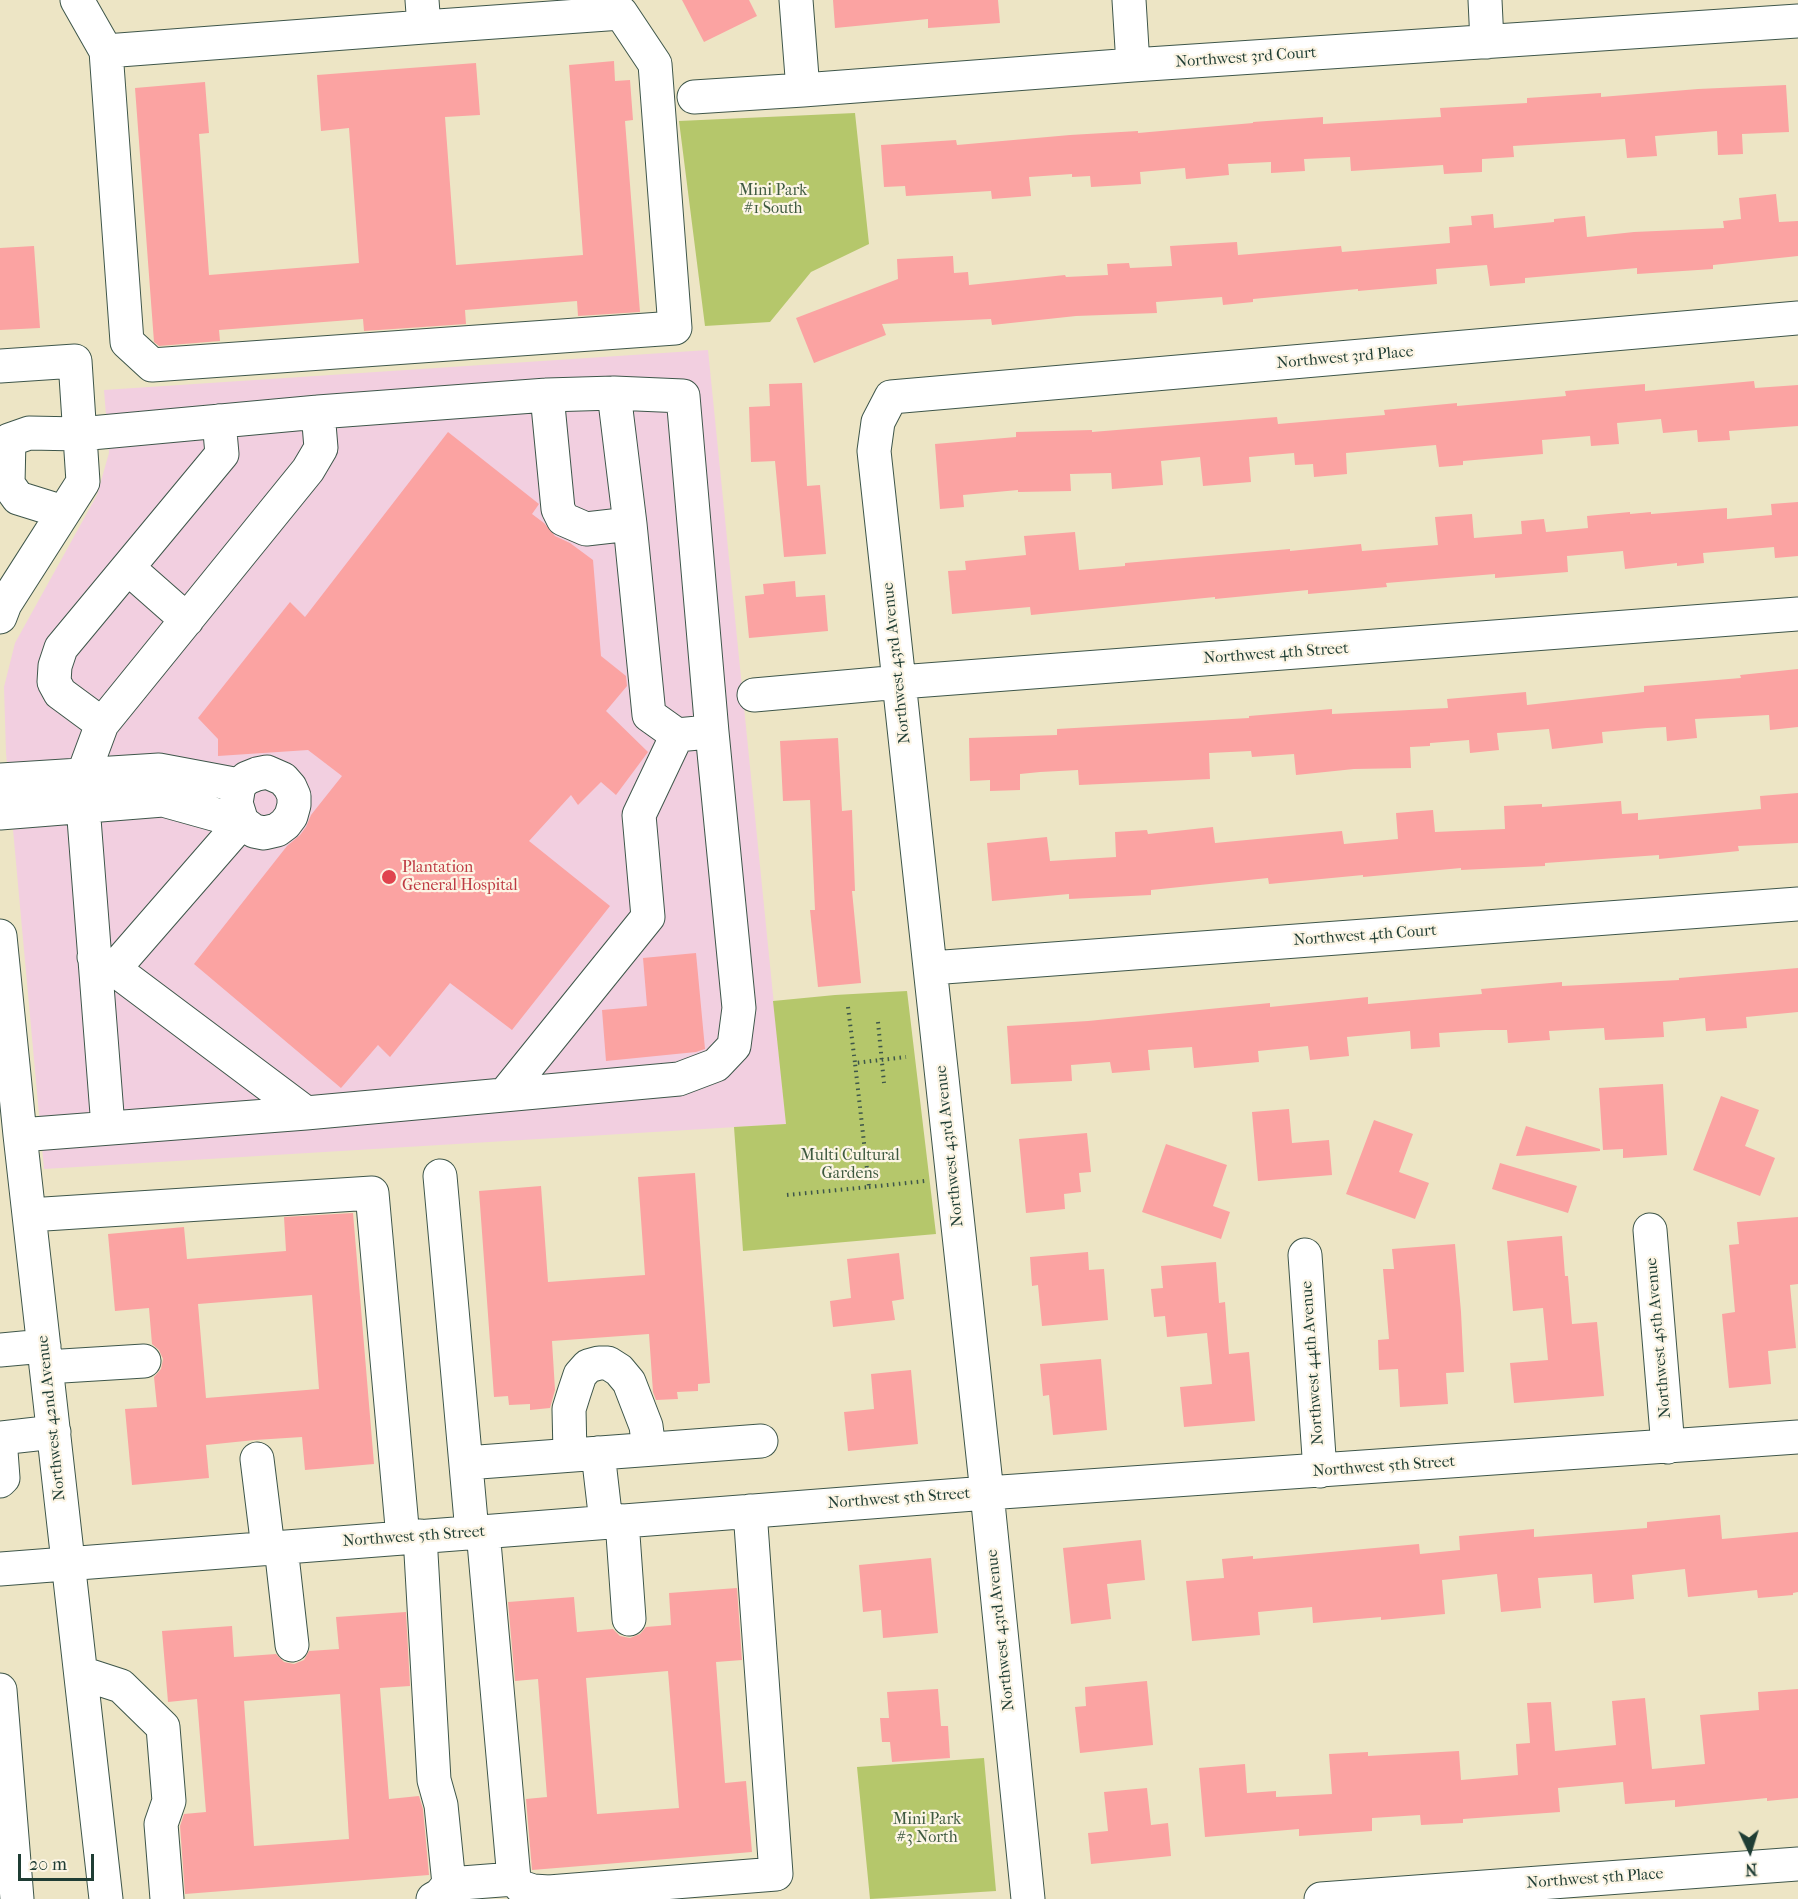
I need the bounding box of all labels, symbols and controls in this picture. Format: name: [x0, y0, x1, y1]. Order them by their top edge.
street label: Northwest 3rd Court: [1175, 43, 1317, 73]
park label: Mini Park #1 South: [739, 181, 807, 219]
street label: Northwest 3rd Place: [1276, 342, 1414, 374]
street label: Northwest 43rd Avenue: [879, 581, 915, 745]
street label: Northwest 4th Street: [1203, 639, 1349, 669]
place label: Plantation General Hospital: [402, 858, 518, 896]
marker: Plantation General Hospital: [380, 868, 398, 886]
street label: Northwest 4th Court: [1293, 921, 1437, 951]
street label: Northwest 43rd Avenue: [932, 1064, 968, 1228]
park label: Multi Cultural Gardens: [800, 1146, 900, 1184]
street label: Northwest 45th Avenue: [1642, 1257, 1676, 1419]
street label: Northwest 44th Avenue: [1298, 1280, 1328, 1446]
street label: Northwest 42nd Avenue: [34, 1334, 70, 1502]
street label: Northwest 5th Street: [1312, 1452, 1456, 1482]
street label: Northwest 5th Street: [827, 1484, 971, 1514]
street label: Northwest 5th Street: [342, 1522, 486, 1552]
street label: Northwest 43rd Avenue: [983, 1548, 1019, 1712]
park label: Mini Park #3 North: [893, 1810, 961, 1848]
north arrow: [1720, 1821, 1780, 1881]
scale bar: [21, 1842, 98, 1880]
text: 20 m: [29, 1854, 67, 1875]
text: N: [1745, 1860, 1758, 1879]
street label: Northwest 5th Place: [1526, 1865, 1664, 1893]

